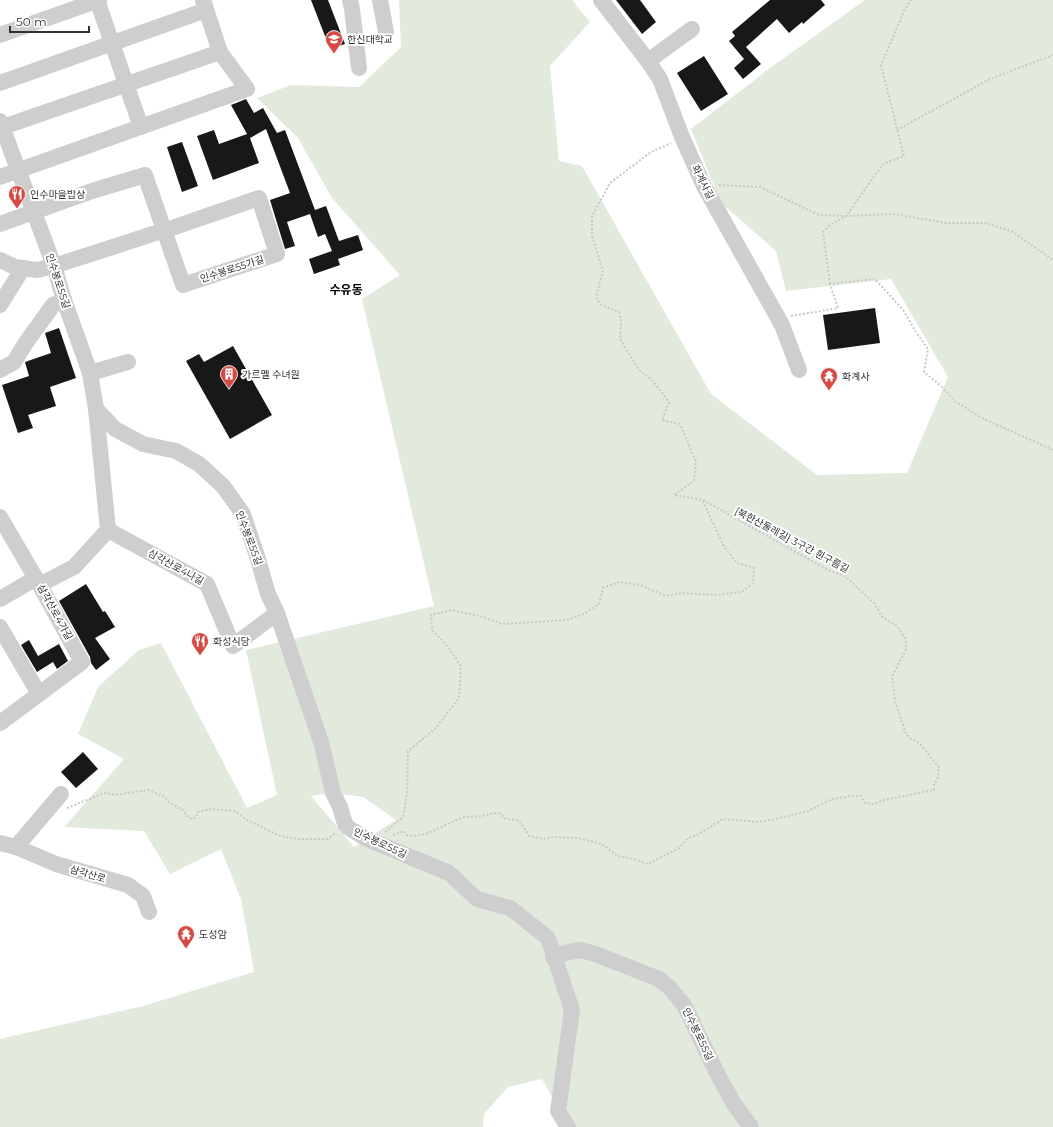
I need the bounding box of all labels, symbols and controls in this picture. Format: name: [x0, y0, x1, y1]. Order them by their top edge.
scale bar: [10, 8, 89, 34]
text: 50 m: [16, 14, 47, 29]
school or university icon: 한신대학교: [324, 29, 344, 54]
place label: 한신대학교: [347, 33, 393, 46]
street label: 화계사길: [689, 163, 717, 201]
restaurant icon: 인수마을밥상: [7, 184, 27, 209]
place label: 인수마을밥상: [30, 188, 85, 201]
street label: 인수봉로55길: [43, 252, 73, 310]
street label: 인수봉로55가길: [198, 253, 266, 285]
district label: 수유동: [329, 282, 363, 297]
building icon: 가르멜 수녀원: [219, 364, 239, 389]
temple icon: 화계사: [819, 366, 839, 391]
place label: 가르멜 수녀원: [242, 368, 300, 381]
place label: 화계사: [842, 370, 870, 383]
street label: [북한산둘레길] 3구간 흰구름길: [733, 504, 851, 576]
street label: 인수봉로55길: [233, 509, 265, 567]
street label: 삼각산로4나길: [146, 546, 206, 588]
street label: 삼각산로4가길: [34, 582, 76, 642]
restaurant icon: 화성식당: [190, 631, 210, 656]
place label: 화성식당: [213, 635, 250, 648]
street label: 인수봉로55길: [351, 825, 409, 861]
street label: 삼각산로: [69, 863, 107, 885]
temple icon: 도성암: [176, 924, 196, 949]
place label: 도성암: [199, 928, 227, 941]
street label: 인수봉로55길: [680, 1005, 716, 1063]

